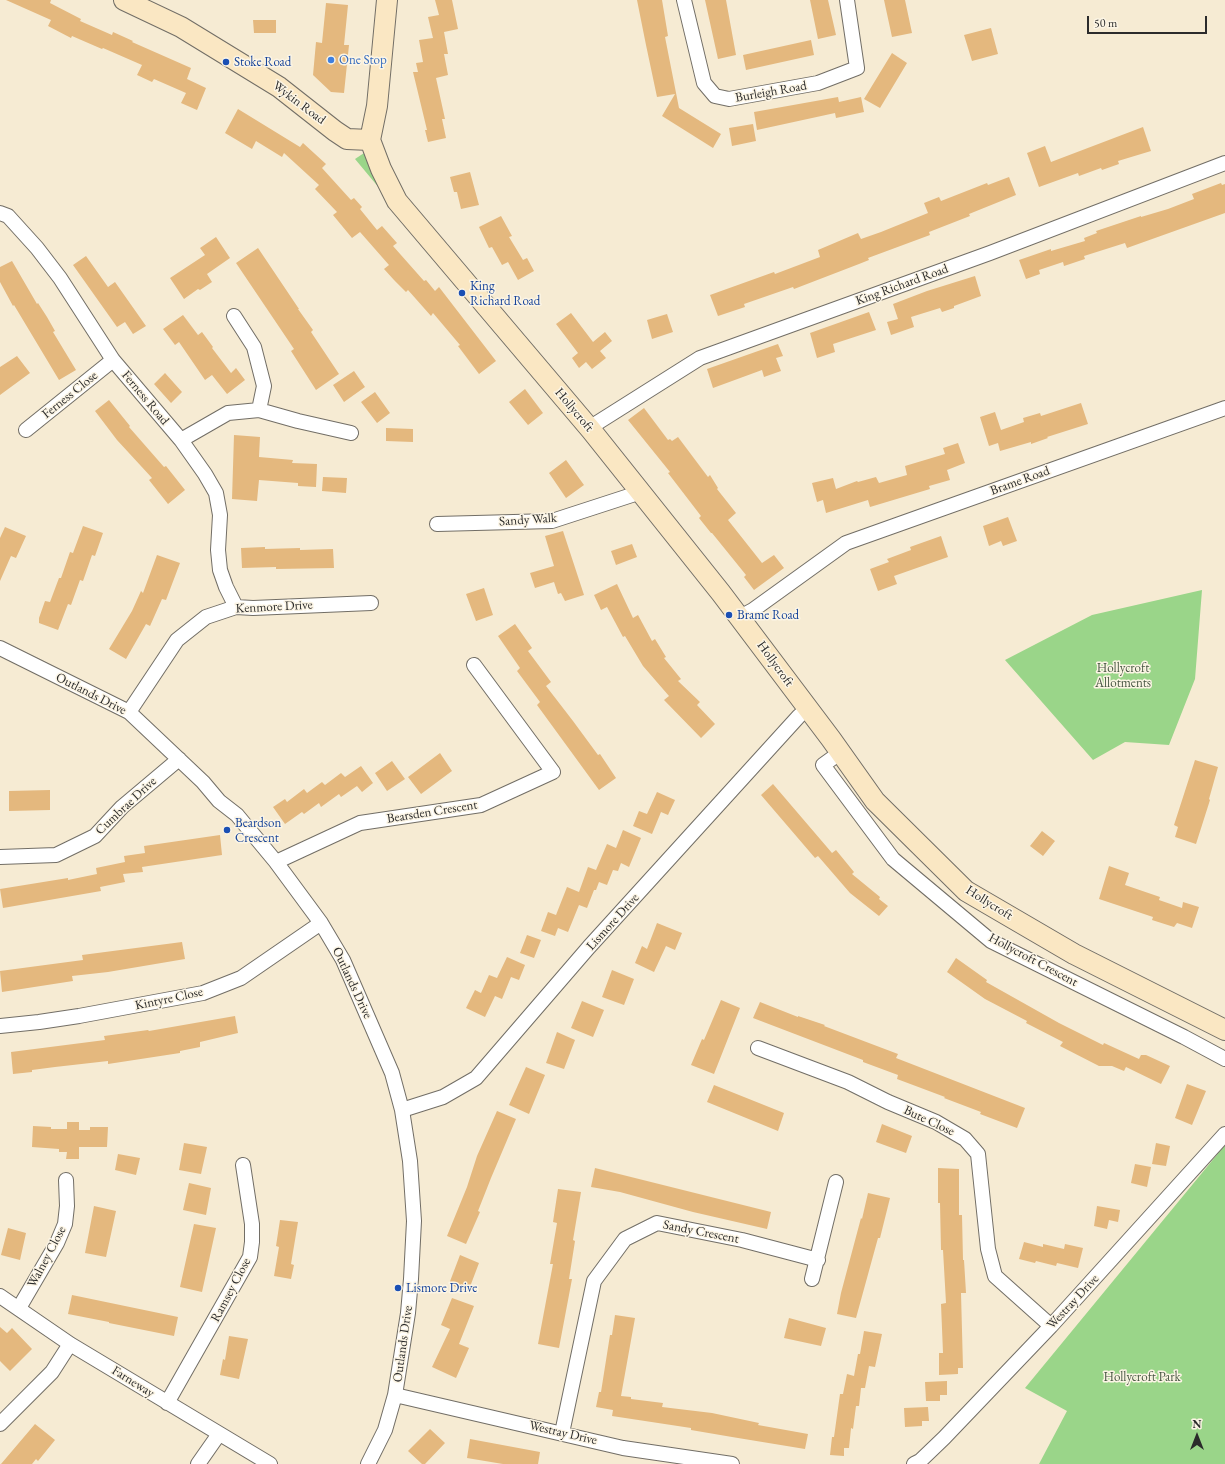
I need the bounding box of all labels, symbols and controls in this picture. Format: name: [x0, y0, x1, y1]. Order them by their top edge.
scale bar: [1089, 8, 1209, 34]
text: 50 m: [1094, 15, 1117, 31]
place label: One Stop: [339, 52, 387, 68]
place label: Stoke Road: [234, 54, 291, 70]
marker: One Stop: [326, 55, 336, 65]
marker: Stoke Road: [221, 57, 231, 67]
street label: Wykin Road: [269, 78, 329, 128]
street label: Burleigh Road: [734, 78, 808, 106]
street label: King Richard Road: [854, 261, 950, 309]
place label: King Richard Road: [470, 278, 540, 309]
marker: King Richard Road: [457, 288, 467, 298]
street label: Ferness Close: [39, 368, 101, 422]
street label: Ferness Road: [118, 368, 172, 428]
street label: Hollycroft: [551, 385, 597, 435]
street label: Brame Road: [988, 463, 1052, 499]
street label: Sandy Walk: [499, 510, 557, 530]
street label: Kenmore Drive: [235, 597, 313, 617]
place label: Brame Road: [737, 607, 799, 623]
marker: Brame Road: [724, 610, 734, 620]
street label: Hollycroft: [753, 638, 797, 690]
park label: Hollycroft Allotments: [1095, 660, 1151, 691]
street label: Outlands Drive: [53, 670, 129, 718]
street label: Cumbrae Drive: [92, 774, 160, 838]
street label: Bearsden Crescent: [386, 797, 478, 827]
place label: Beardson Crescent: [235, 815, 281, 846]
marker: Beardson Crescent: [222, 825, 232, 835]
street label: Hollycroft: [963, 882, 1015, 924]
street label: Lismore Drive: [583, 890, 643, 954]
street label: Hollycroft Crescent: [986, 930, 1080, 990]
street label: Outlands Drive: [329, 945, 375, 1021]
street label: Kintyre Close: [134, 984, 204, 1014]
street label: Bute Close: [901, 1102, 957, 1140]
street label: Sandy Crescent: [662, 1217, 740, 1247]
street label: Walney Close: [24, 1224, 70, 1290]
street label: Ramsey Close: [208, 1255, 254, 1325]
street label: Westray Drive: [1044, 1271, 1102, 1333]
place label: Lismore Drive: [406, 1280, 477, 1296]
marker: Lismore Drive: [393, 1283, 403, 1293]
street label: Outlands Drive: [390, 1305, 416, 1383]
street label: Farneway: [109, 1363, 157, 1401]
park label: Hollycroft Park: [1103, 1369, 1181, 1385]
north arrow: [1177, 1416, 1217, 1456]
text: N: [1193, 1417, 1201, 1431]
street label: Westray Drive: [527, 1418, 599, 1448]

